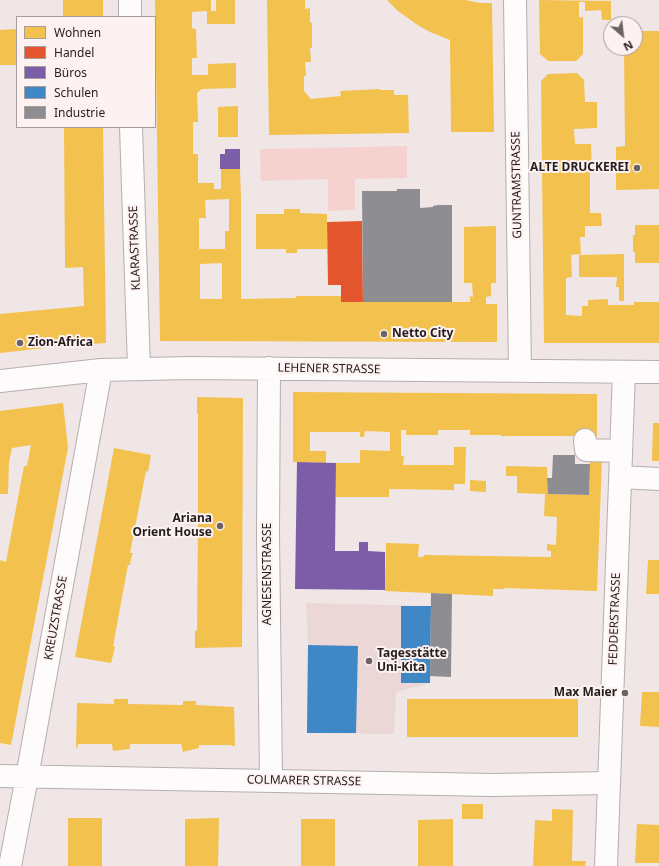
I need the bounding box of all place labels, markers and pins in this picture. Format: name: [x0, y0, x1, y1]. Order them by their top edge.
place label: ALTE DRUCKEREI: [530, 161, 629, 175]
marker: ALTE DRUCKEREI: [632, 163, 642, 173]
place label: Netto City: [392, 327, 453, 341]
marker: Netto City: [379, 329, 389, 339]
place label: Zion-Africa: [28, 336, 93, 350]
marker: Zion-Africa: [15, 338, 25, 348]
place label: Ariana Orient House: [133, 512, 212, 540]
marker: Ariana Orient House: [215, 521, 225, 531]
place label: Tagesstätte Uni-Kita: [377, 647, 447, 675]
marker: Tagesstätte Uni-Kita: [364, 656, 374, 666]
place label: Max Maier: [554, 686, 617, 700]
marker: Max Maier: [620, 688, 630, 698]

